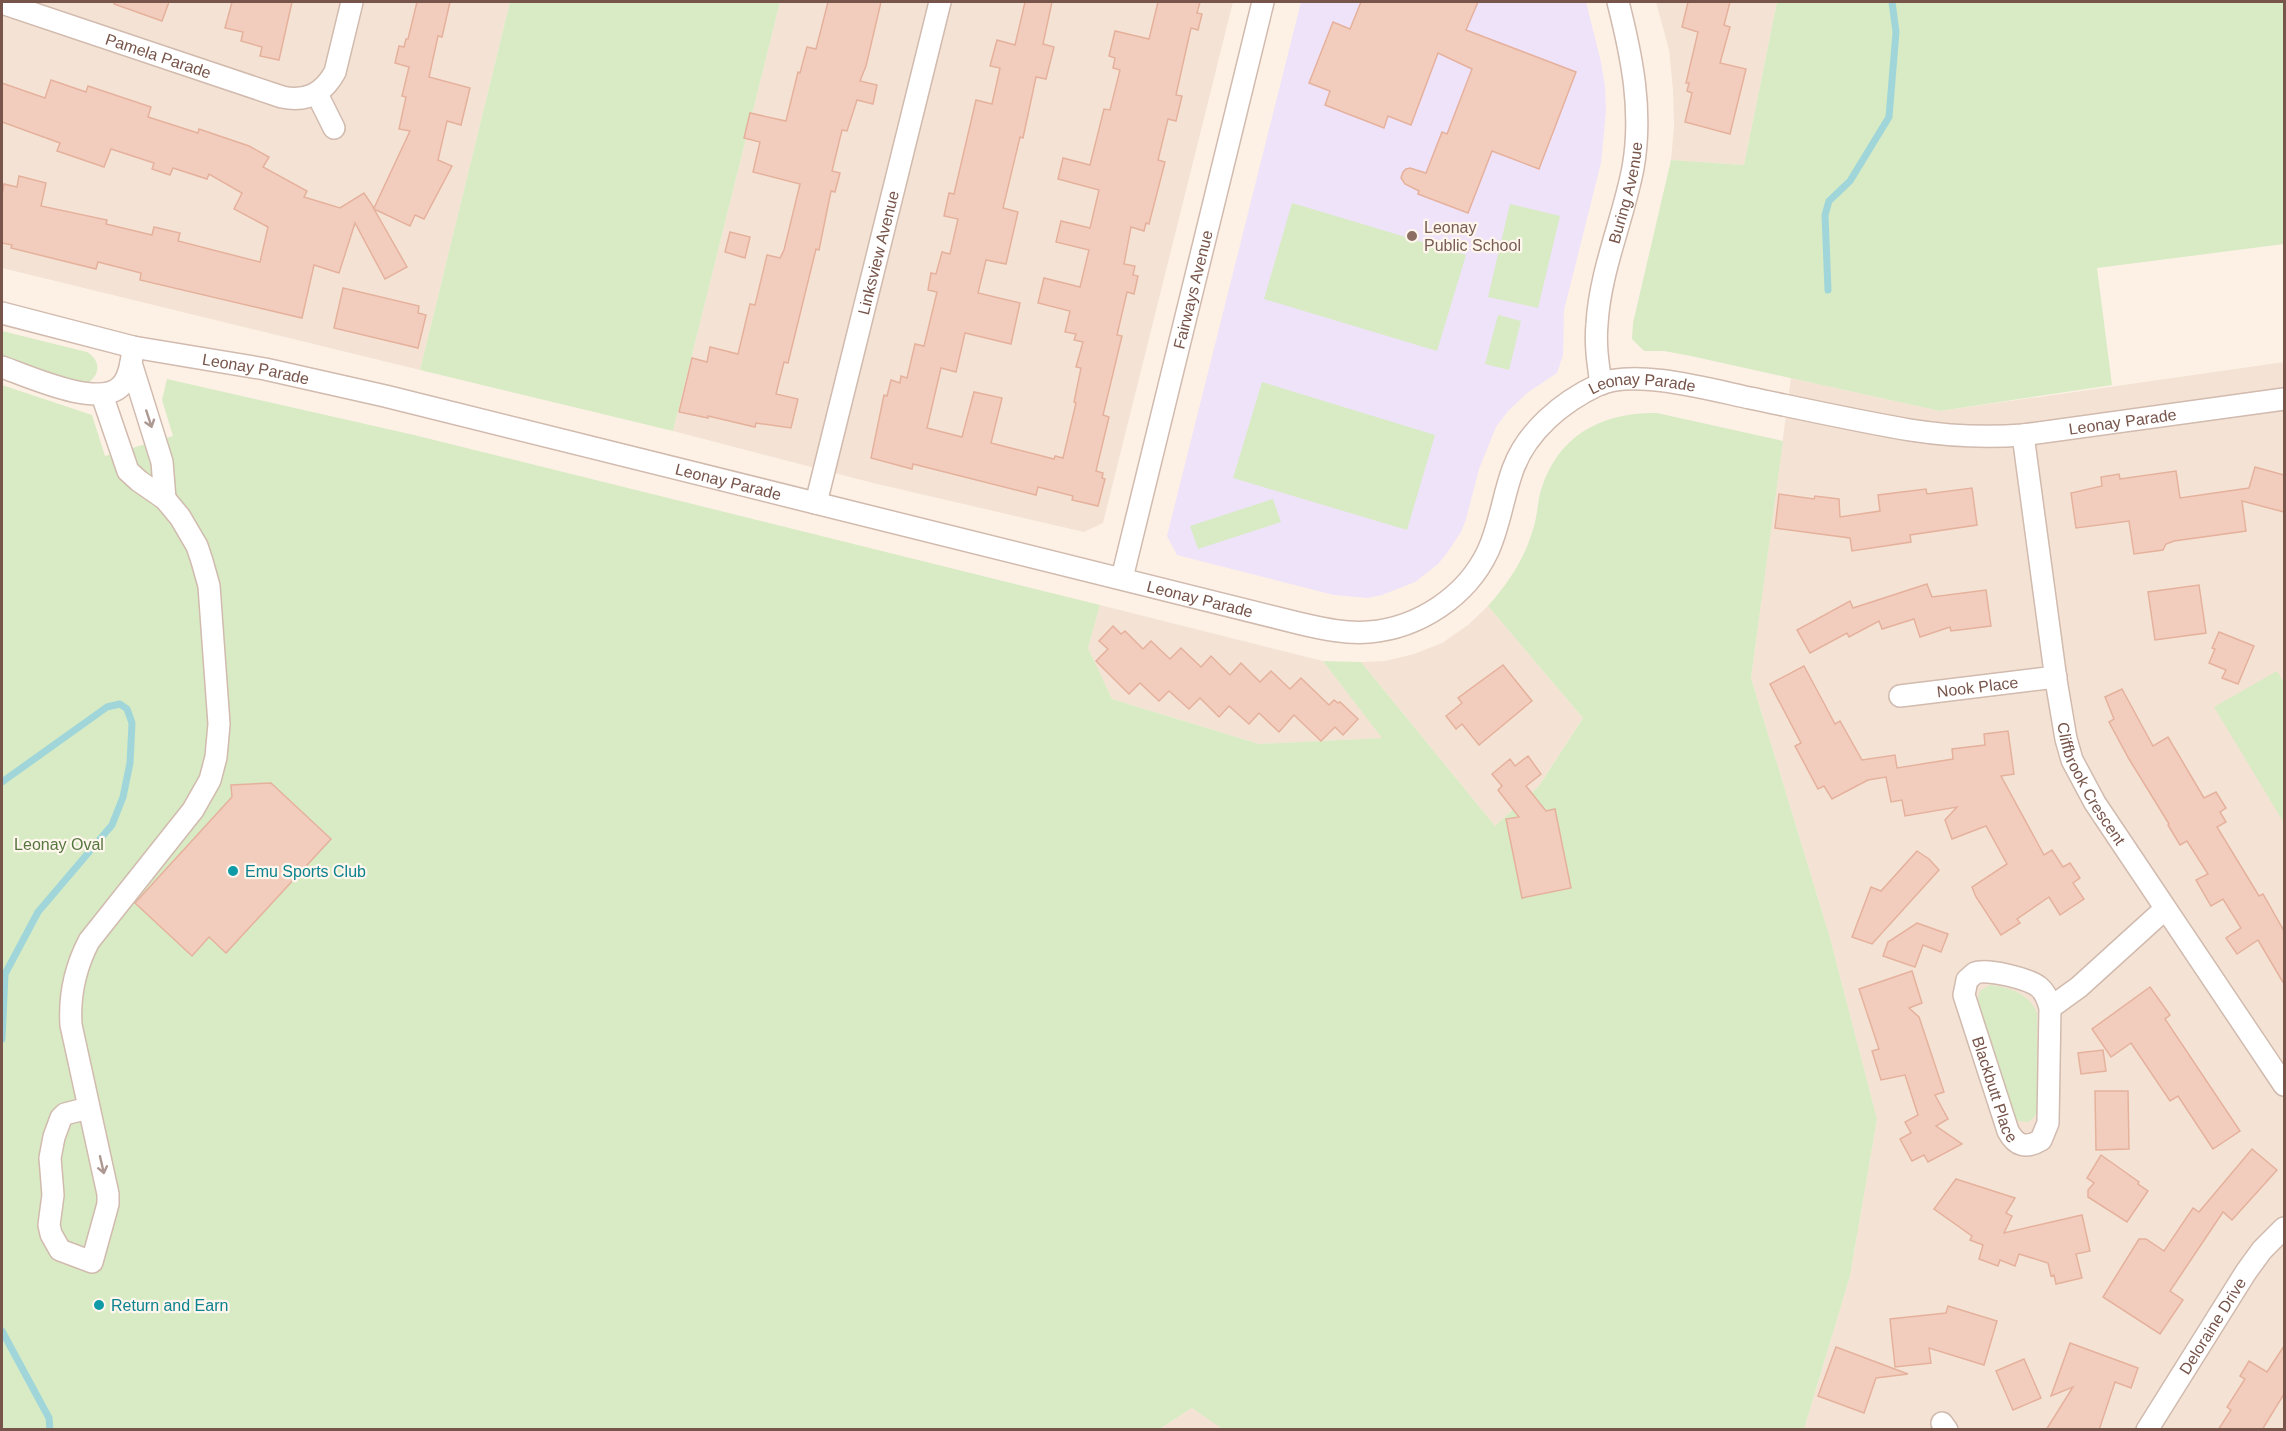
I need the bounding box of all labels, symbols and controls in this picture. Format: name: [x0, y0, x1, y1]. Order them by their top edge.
street label: Pamela Parade: [103, 30, 213, 82]
street label: Buring Avenue: [1605, 141, 1645, 245]
street label: Linksview Avenue: [855, 189, 902, 316]
place label: Leonay Public School: [1424, 219, 1521, 254]
street label: Fairways Avenue: [1170, 228, 1216, 351]
marker: Leonay Public School: [1405, 229, 1419, 243]
street label: Leonay Parade: [201, 351, 311, 388]
street label: Leonay Parade: [1586, 371, 1697, 397]
street label: Leonay Parade: [2068, 406, 2178, 438]
one-way arrow: [145, 409, 156, 428]
street label: Leonay Parade: [674, 461, 783, 503]
street label: Leonay Parade: [1145, 578, 1255, 621]
street label: Nook Place: [1936, 674, 2019, 700]
street label: Cliffbrook Crescent: [2054, 721, 2129, 849]
park label: Leonay Oval: [14, 836, 104, 853]
place label: Emu Sports Club: [245, 863, 366, 880]
marker: Emu Sports Club: [226, 864, 240, 878]
street label: Blackbutt Place: [1969, 1034, 2021, 1146]
one-way arrow: [97, 1155, 109, 1174]
street label: Deloraine Drive: [2176, 1275, 2249, 1377]
place label: Return and Earn: [111, 1297, 228, 1314]
marker: Return and Earn: [92, 1298, 106, 1312]

